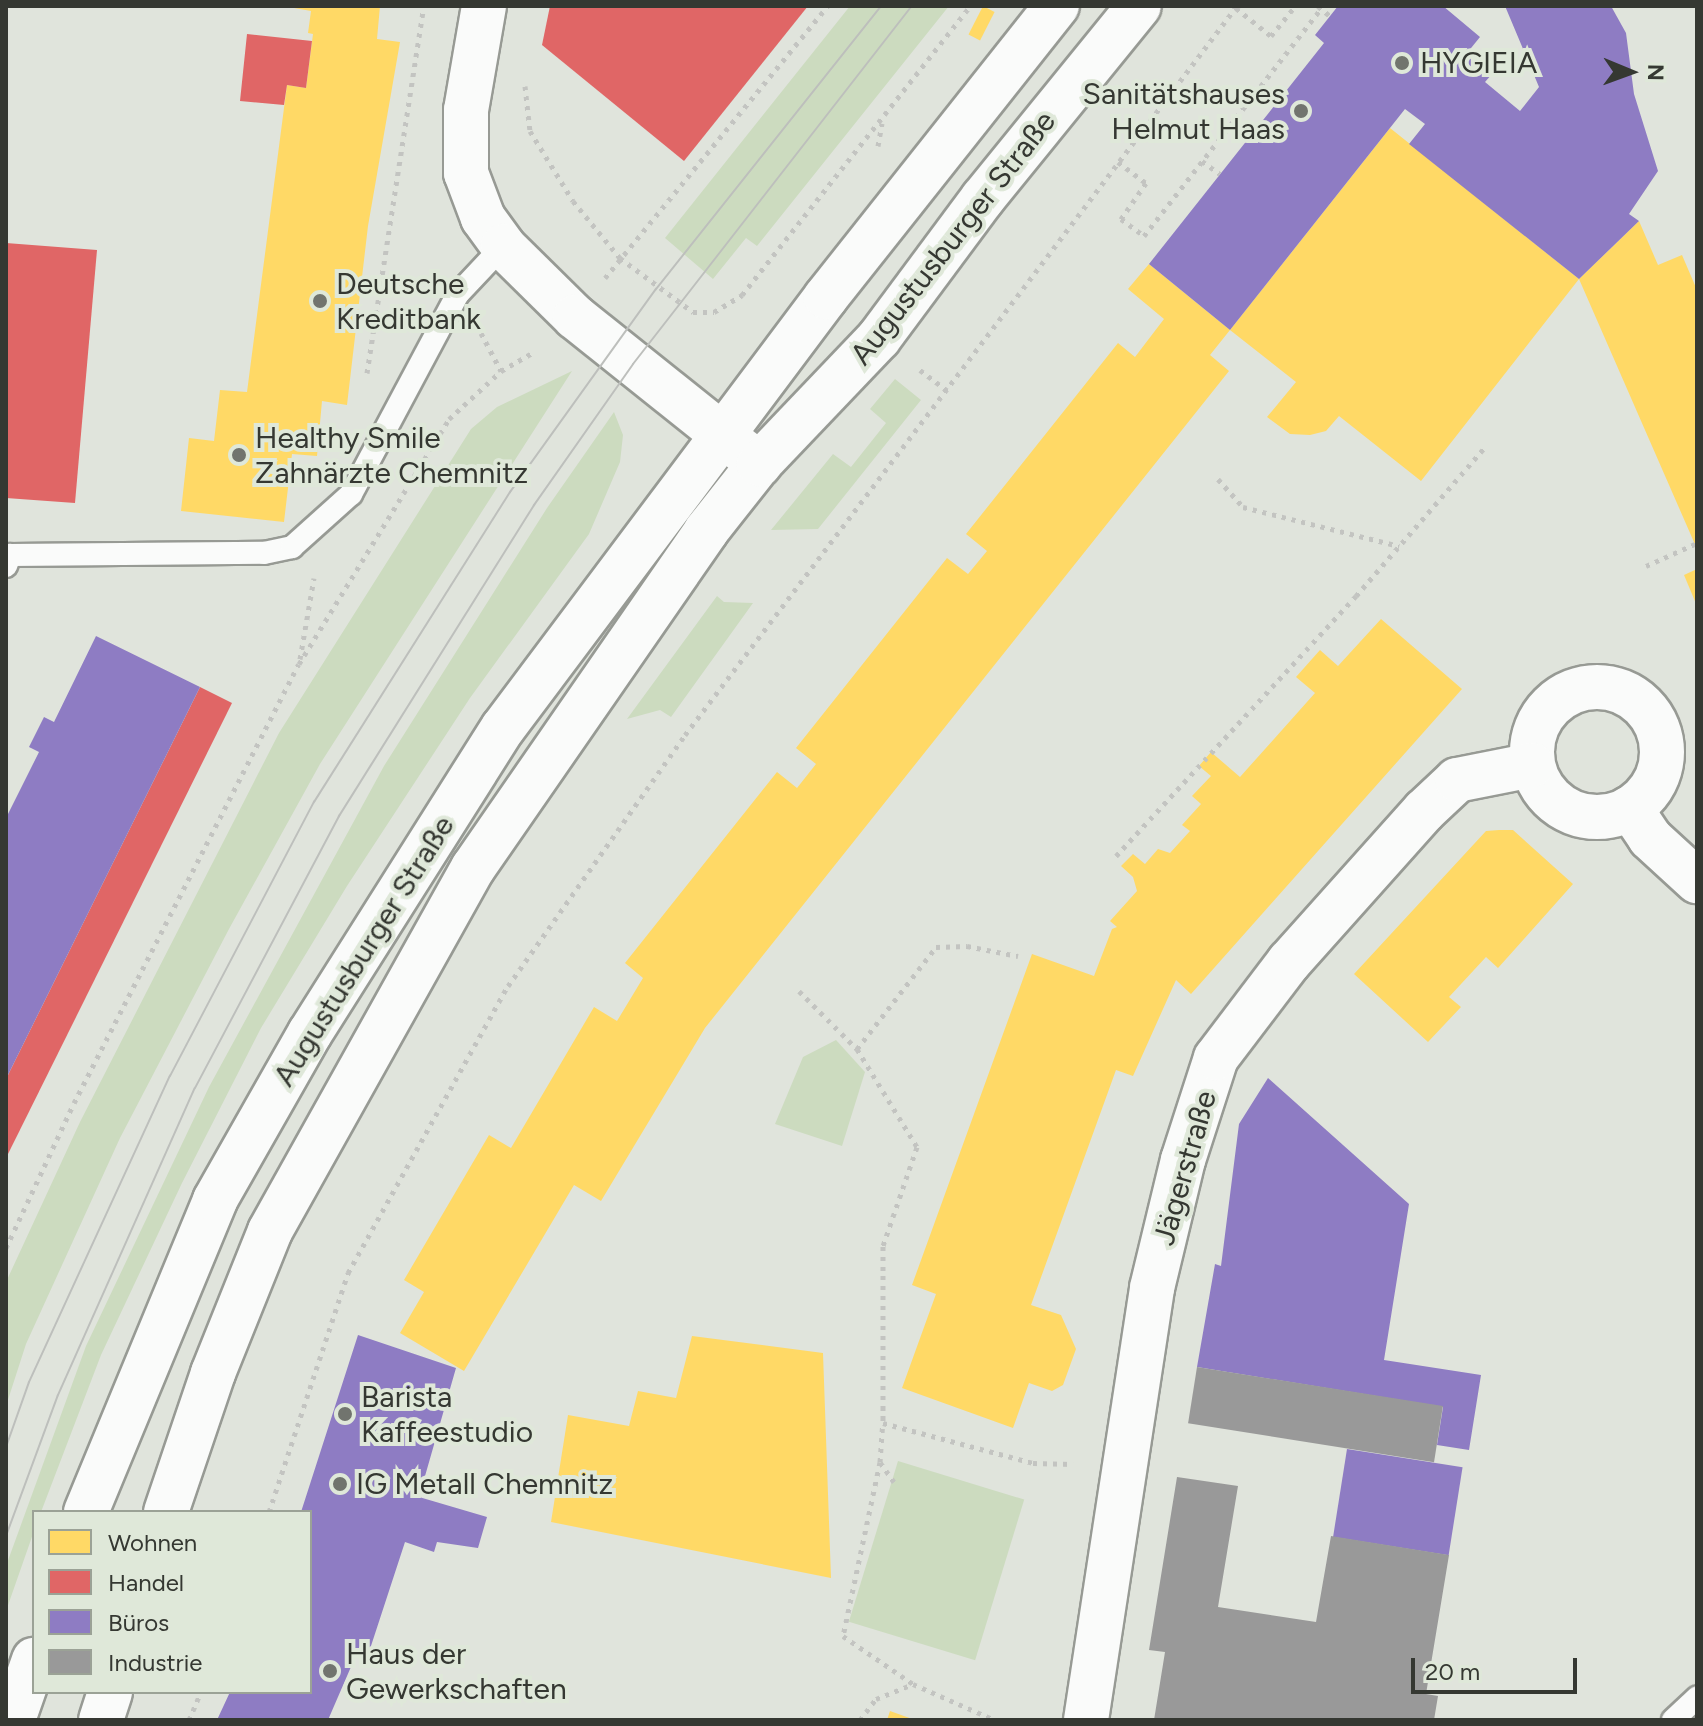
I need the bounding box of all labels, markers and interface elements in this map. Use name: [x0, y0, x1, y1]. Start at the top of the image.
north arrow: [1591, 32, 1671, 112]
place label: HYGIEIA: [1420, 45, 1537, 81]
marker: HYGIEIA: [1391, 52, 1413, 74]
text: N: [1642, 64, 1669, 81]
place label: Sanitätshauses Helmut Haas: [1083, 76, 1285, 146]
marker: Sanitätshauses Helmut Haas: [1292, 102, 1310, 120]
street label: Augustusburger Straße: [843, 104, 1063, 372]
place label: Deutsche Kreditbank: [336, 266, 481, 336]
marker: Deutsche Kreditbank: [311, 292, 329, 310]
place label: Healthy Smile Zahnärzte Chemnitz: [255, 420, 528, 490]
marker: Healthy Smile Zahnärzte Chemnitz: [230, 446, 248, 464]
street label: Augustusburger Straße: [266, 809, 462, 1093]
street label: Jägerstraße: [1146, 1087, 1224, 1249]
place label: Barista Kaffeestudio: [361, 1379, 533, 1450]
marker: Barista Kaffeestudio: [336, 1405, 354, 1423]
place label: IG Metall Chemnitz: [356, 1466, 613, 1502]
marker: IG Metall Chemnitz: [331, 1475, 349, 1493]
legend: [32, 1510, 312, 1694]
text: Wohnen: [108, 1528, 197, 1557]
text: Handel: [108, 1568, 184, 1597]
text: Büros: [108, 1608, 169, 1637]
place label: Haus der Gewerkschaften: [346, 1636, 567, 1706]
scale bar: [1415, 1642, 1581, 1692]
text: Industrie: [108, 1648, 202, 1677]
text: 20 m: [1425, 1657, 1480, 1686]
marker: Haus der Gewerkschaften: [321, 1662, 339, 1680]

